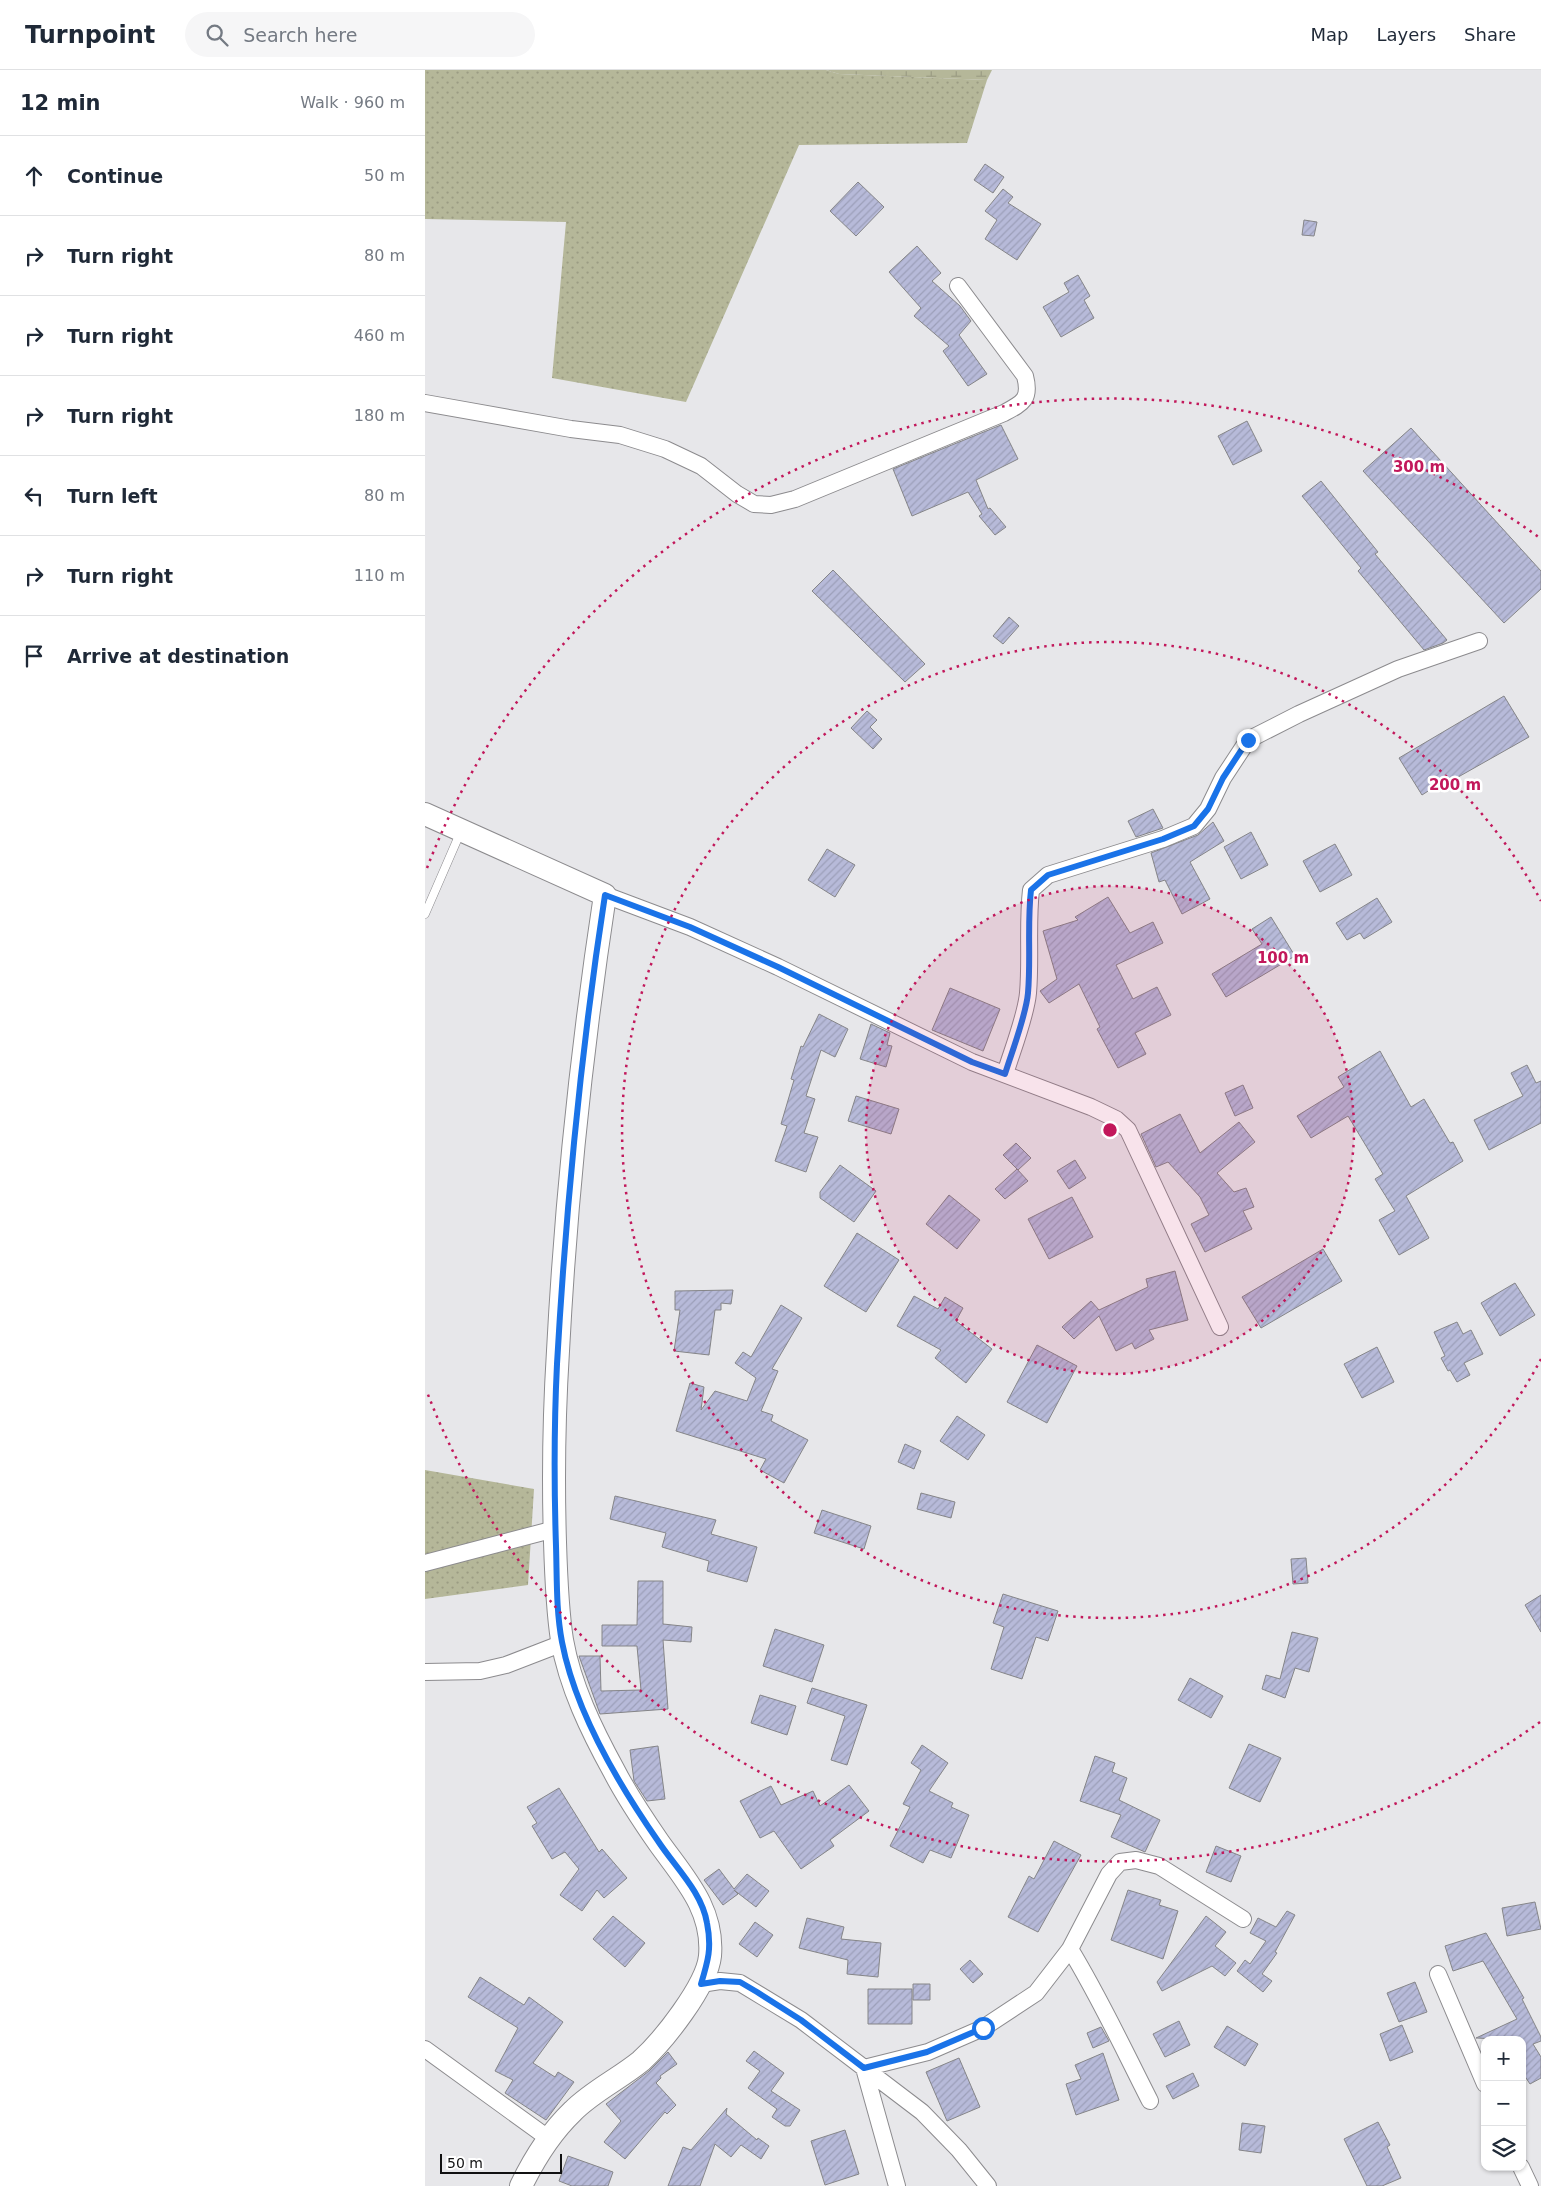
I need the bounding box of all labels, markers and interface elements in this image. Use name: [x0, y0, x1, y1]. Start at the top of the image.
search box: [185, 12, 535, 57]
text: Turnpoint: [25, 21, 155, 49]
icon: search: [203, 21, 231, 49]
text: Search here: [243, 24, 357, 46]
text: Map: [1310, 24, 1348, 45]
text: Layers: [1376, 24, 1436, 45]
text: Share: [1464, 24, 1516, 45]
text: 12 min: [20, 91, 101, 115]
text: Walk · 960 m: [300, 93, 405, 112]
icon: ahead: [20, 162, 48, 190]
text: Continue: [67, 165, 163, 187]
text: 50 m: [364, 166, 405, 185]
icon: right: [20, 242, 48, 270]
text: Turn right: [67, 245, 173, 267]
text: 80 m: [364, 246, 405, 265]
icon: right: [20, 322, 48, 350]
text: Turn right: [67, 325, 173, 347]
text: 460 m: [354, 326, 405, 345]
icon: right: [20, 402, 48, 430]
text: Turn right: [67, 405, 173, 427]
text: 180 m: [354, 406, 405, 425]
text: 300 m: [1393, 458, 1445, 476]
icon: left: [20, 482, 48, 510]
text: Turn left: [67, 485, 158, 507]
text: 80 m: [364, 486, 405, 505]
icon: right: [20, 562, 48, 590]
text: Turn right: [67, 565, 173, 587]
text: 110 m: [354, 566, 405, 585]
icon: arrive: [20, 642, 48, 670]
text: Arrive at destination: [67, 645, 289, 667]
route end: [1237, 729, 1260, 752]
text: 200 m: [1429, 776, 1481, 794]
text: 100 m: [1257, 949, 1309, 967]
centre of rings: [1101, 1121, 1119, 1139]
route start: [972, 2017, 995, 2040]
map controls: [1481, 2036, 1526, 2171]
button: +: [1481, 2036, 1526, 2081]
button: −: [1481, 2081, 1526, 2126]
button: layers: [1481, 2126, 1526, 2171]
scale bar: [440, 2151, 563, 2174]
text: 50 m: [447, 2155, 483, 2171]

